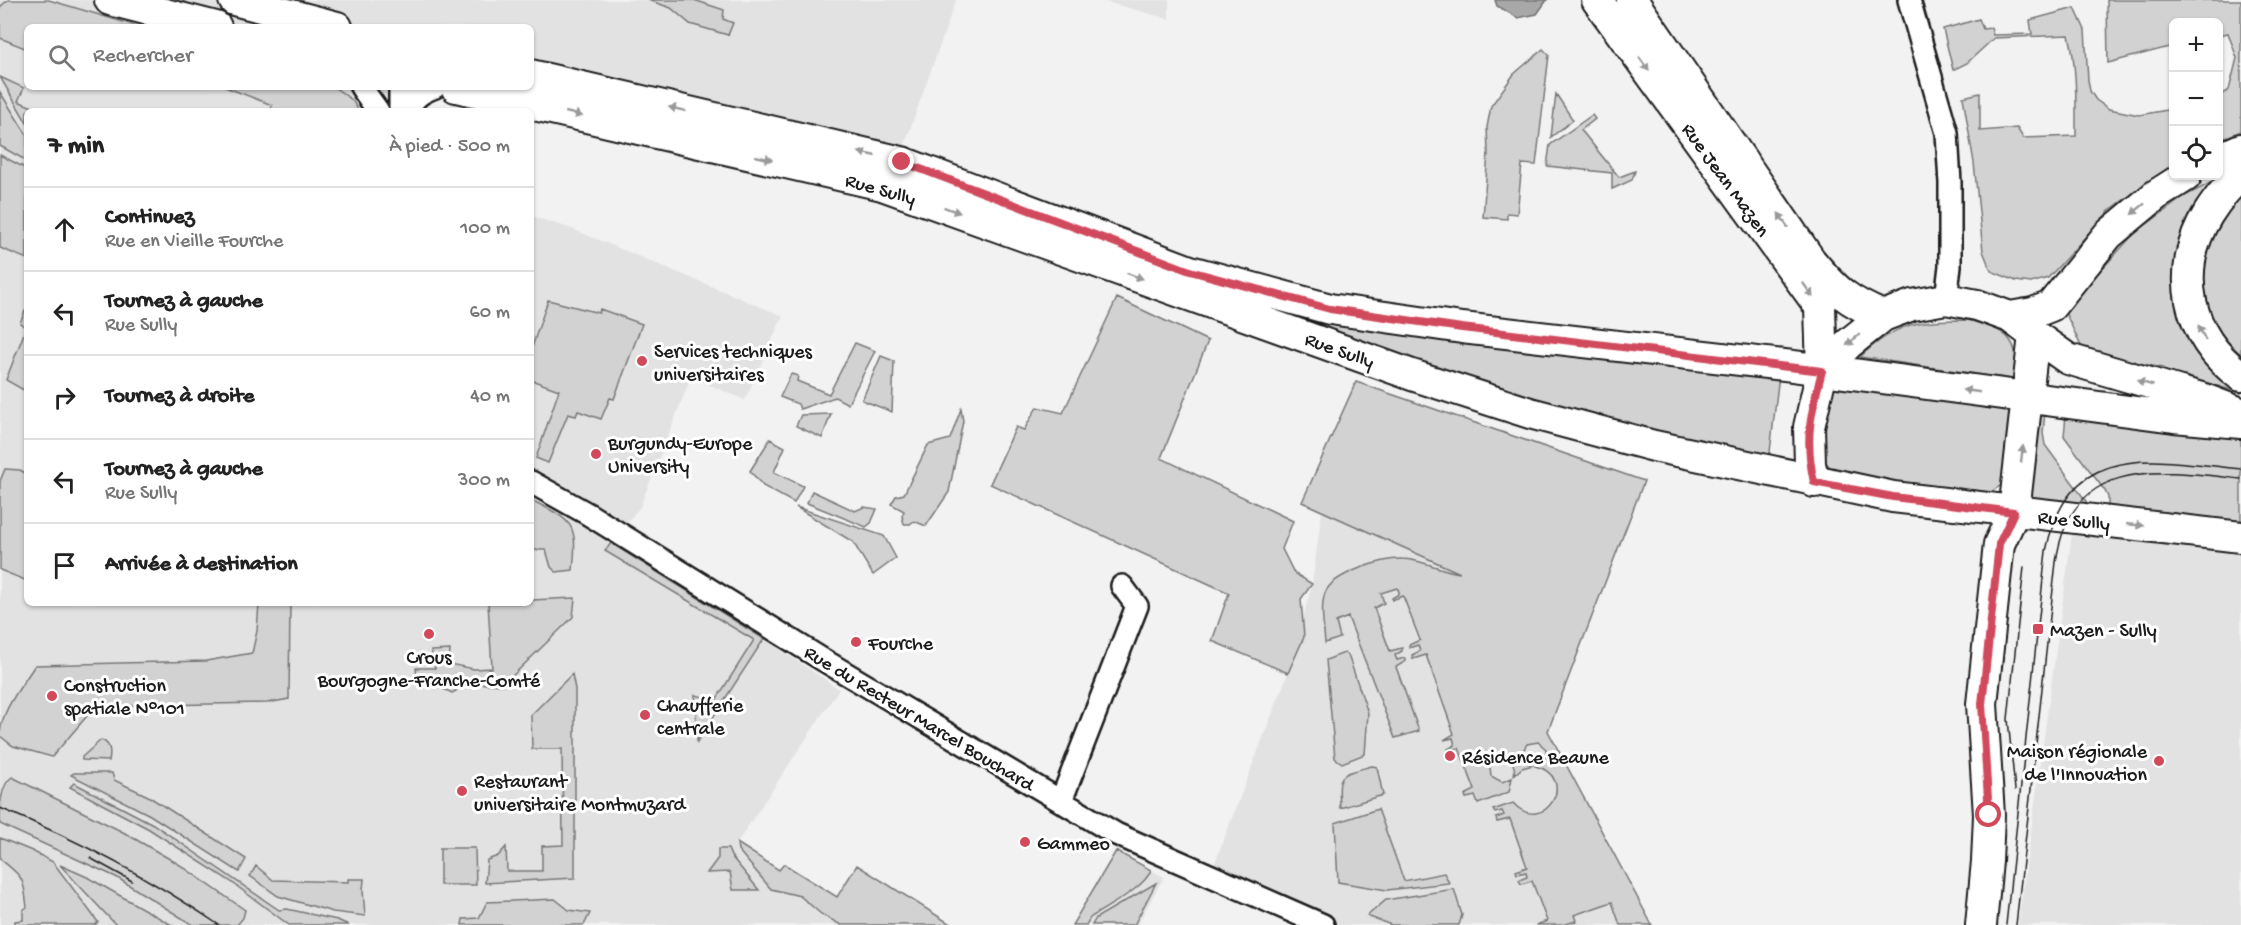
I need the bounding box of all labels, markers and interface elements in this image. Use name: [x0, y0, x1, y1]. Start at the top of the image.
map controls: [2169, 18, 2223, 180]
button: +: [2169, 18, 2223, 72]
search box: [24, 24, 534, 90]
icon: search: [45, 41, 78, 74]
text: Rechercher: [93, 44, 193, 70]
one-way arrow: [1638, 56, 1650, 72]
button: −: [2169, 72, 2223, 126]
one-way arrow: [668, 104, 686, 114]
one-way arrow: [565, 110, 584, 119]
street label: Rue Jean Mazen: [1675, 120, 1773, 243]
button: locate: [2169, 126, 2223, 180]
text: 7 min: [48, 132, 104, 163]
text: À pied · 500 m: [389, 136, 510, 159]
route end: [888, 148, 914, 174]
one-way arrow: [857, 149, 876, 158]
one-way arrow: [755, 154, 774, 163]
street label: Rue Sully: [842, 170, 918, 212]
one-way arrow: [2131, 202, 2146, 215]
text: Continuez: [105, 205, 194, 231]
one-way arrow: [943, 206, 961, 216]
icon: ahead: [48, 213, 81, 246]
one-way arrow: [1777, 213, 1789, 229]
text: 100 m: [460, 218, 510, 241]
text: Rue en Vieille Fourche: [105, 231, 283, 254]
one-way arrow: [1127, 272, 1145, 282]
one-way arrow: [1802, 282, 1814, 298]
text: Tournez à gauche: [105, 289, 263, 315]
icon: left: [48, 297, 81, 330]
text: 60 m: [470, 302, 510, 325]
text: Rue Sully: [105, 315, 177, 338]
one-way arrow: [2198, 324, 2208, 342]
street label: Rue Sully: [1301, 329, 1377, 375]
one-way arrow: [1845, 334, 1861, 347]
place label: Services techniques universitaires: [654, 342, 813, 388]
marker: Services techniques universitaires: [635, 354, 649, 368]
one-way arrow: [2136, 378, 2154, 387]
icon: right: [48, 381, 81, 414]
text: Tournez à droite: [105, 384, 254, 410]
text: 40 m: [470, 386, 510, 409]
one-way arrow: [1962, 386, 1981, 395]
place label: Burgundy-Europe University: [607, 434, 753, 480]
one-way arrow: [2017, 444, 2026, 463]
marker: Burgundy-Europe University: [589, 447, 603, 461]
text: Tournez à gauche: [105, 457, 263, 483]
icon: left: [48, 465, 81, 498]
text: 300 m: [458, 470, 510, 493]
text: Rue Sully: [105, 483, 177, 506]
street label: Rue Sully: [2037, 507, 2111, 538]
one-way arrow: [2126, 521, 2145, 530]
icon: arrive: [48, 549, 81, 582]
text: Arrivée à destination: [105, 552, 298, 578]
place label: Mazen - Sully: [2050, 621, 2157, 644]
marker: Mazen - Sully: [2031, 622, 2045, 636]
marker: Crous Bourgogne-Franche-Comté: [422, 627, 436, 641]
place label: Fourche: [867, 634, 934, 657]
marker: Fourche: [849, 635, 863, 649]
street label: Rue du Recteur Marcel Bouchard: [799, 642, 1039, 799]
place label: Crous Bourgogne-Franche-Comté: [317, 648, 541, 694]
place label: Construction spatiale N°101: [64, 676, 185, 722]
marker: Construction spatiale N°101: [45, 689, 59, 703]
place label: Chaufferie centrale: [657, 696, 744, 742]
marker: Chaufferie centrale: [638, 708, 652, 722]
place label: Maison régionale de l'Innovation: [2007, 742, 2148, 788]
place label: Résidence Beaune: [1462, 748, 1609, 771]
marker: Résidence Beaune: [1443, 749, 1457, 763]
marker: Maison régionale de l'Innovation: [2152, 754, 2166, 768]
place label: Restaurant universitaire Montmuzard: [474, 772, 687, 818]
marker: Restaurant universitaire Montmuzard: [455, 784, 469, 798]
route start: [1975, 801, 2001, 827]
place label: Gammeo: [1037, 834, 1110, 857]
marker: Gammeo: [1018, 835, 1032, 849]

